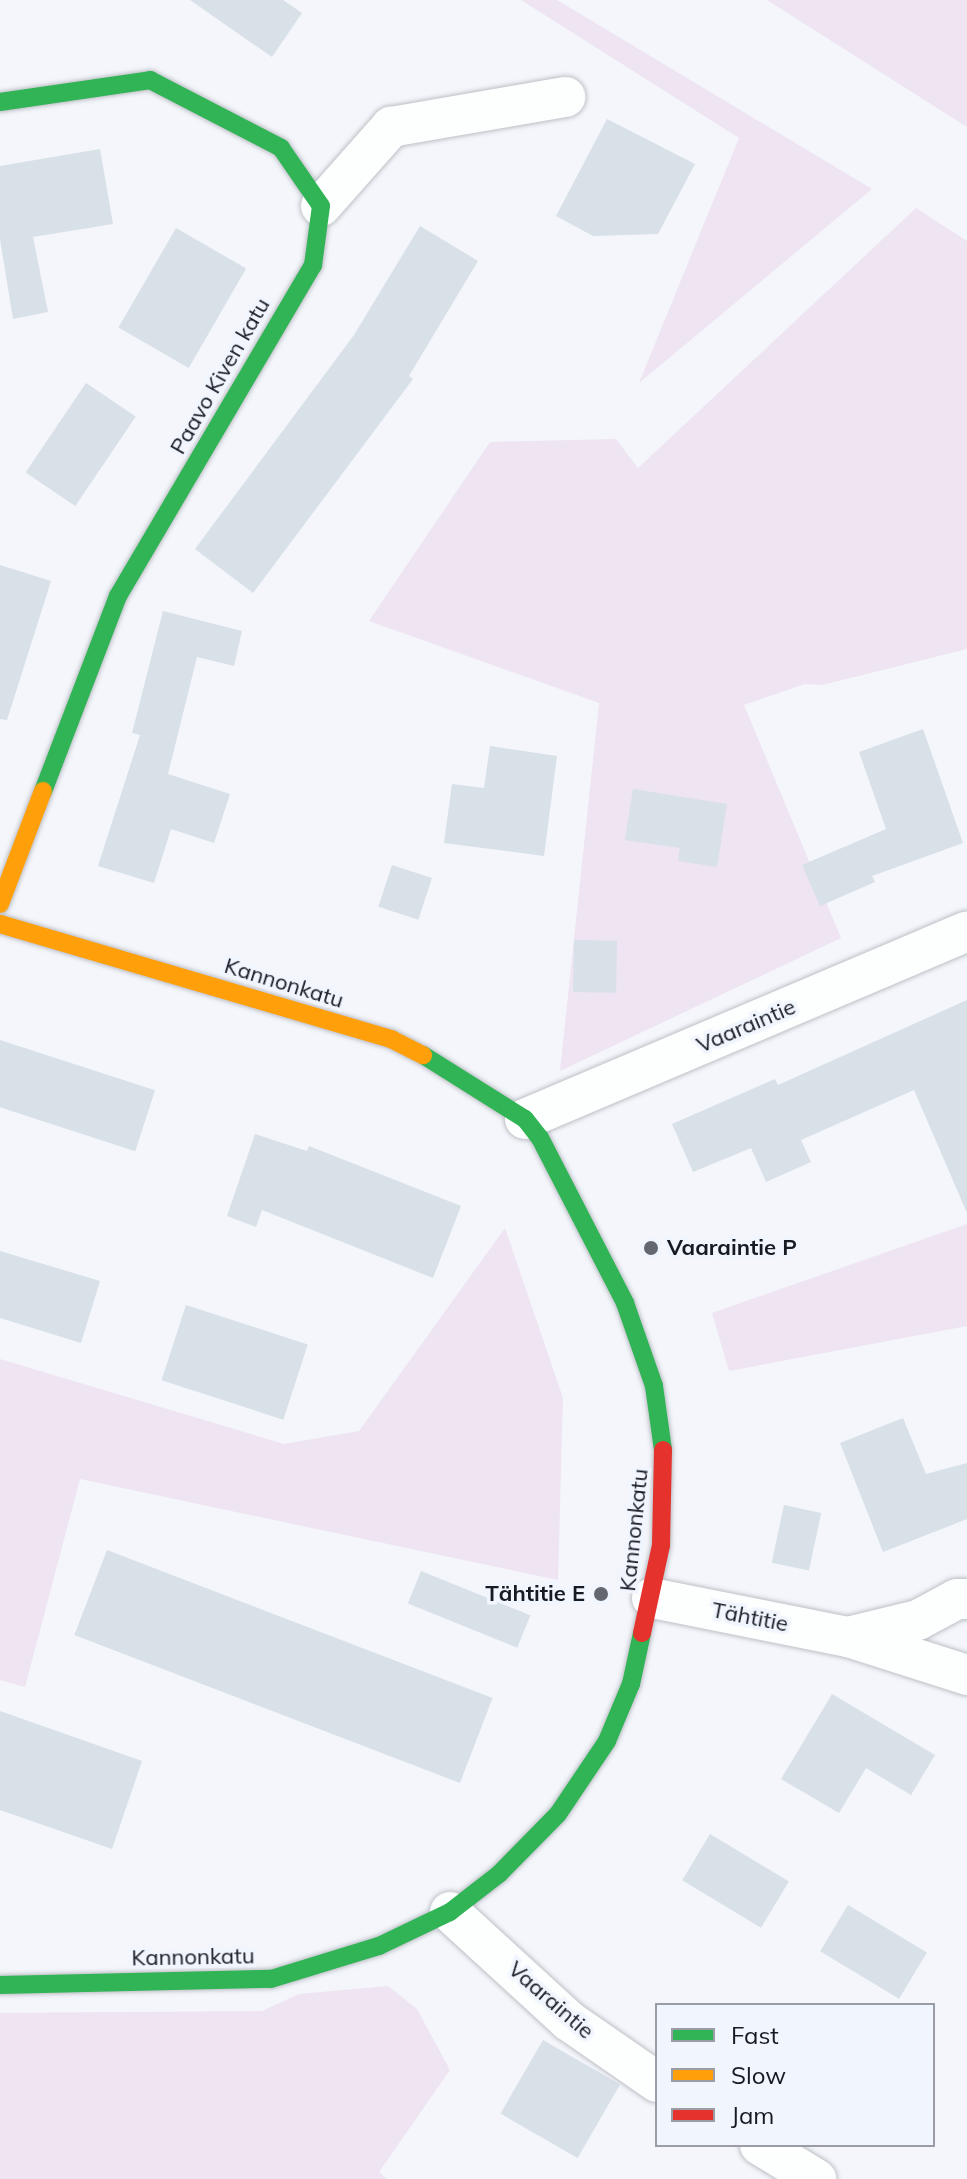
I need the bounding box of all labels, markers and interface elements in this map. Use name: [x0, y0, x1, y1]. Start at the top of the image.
street label: Paavo Kiven katu: [165, 293, 275, 459]
street label: Kannonkatu: [221, 952, 347, 1014]
street label: Vaaraintie: [693, 993, 799, 1059]
place label: Vaaraintie P: [667, 1235, 797, 1261]
marker: Vaaraintie P: [642, 1239, 660, 1257]
street label: Kannonkatu: [614, 1467, 654, 1593]
place label: Tähtitie E: [485, 1581, 585, 1607]
marker: Tähtitie E: [592, 1585, 610, 1603]
street label: Tähtitie: [710, 1597, 790, 1637]
street label: Kannonkatu: [131, 1943, 255, 1971]
street label: Vaaraintie: [503, 1956, 599, 2044]
legend: [655, 2003, 935, 2147]
text: Fast: [731, 2020, 779, 2050]
text: Slow: [731, 2060, 786, 2090]
text: Jam: [731, 2100, 774, 2130]

